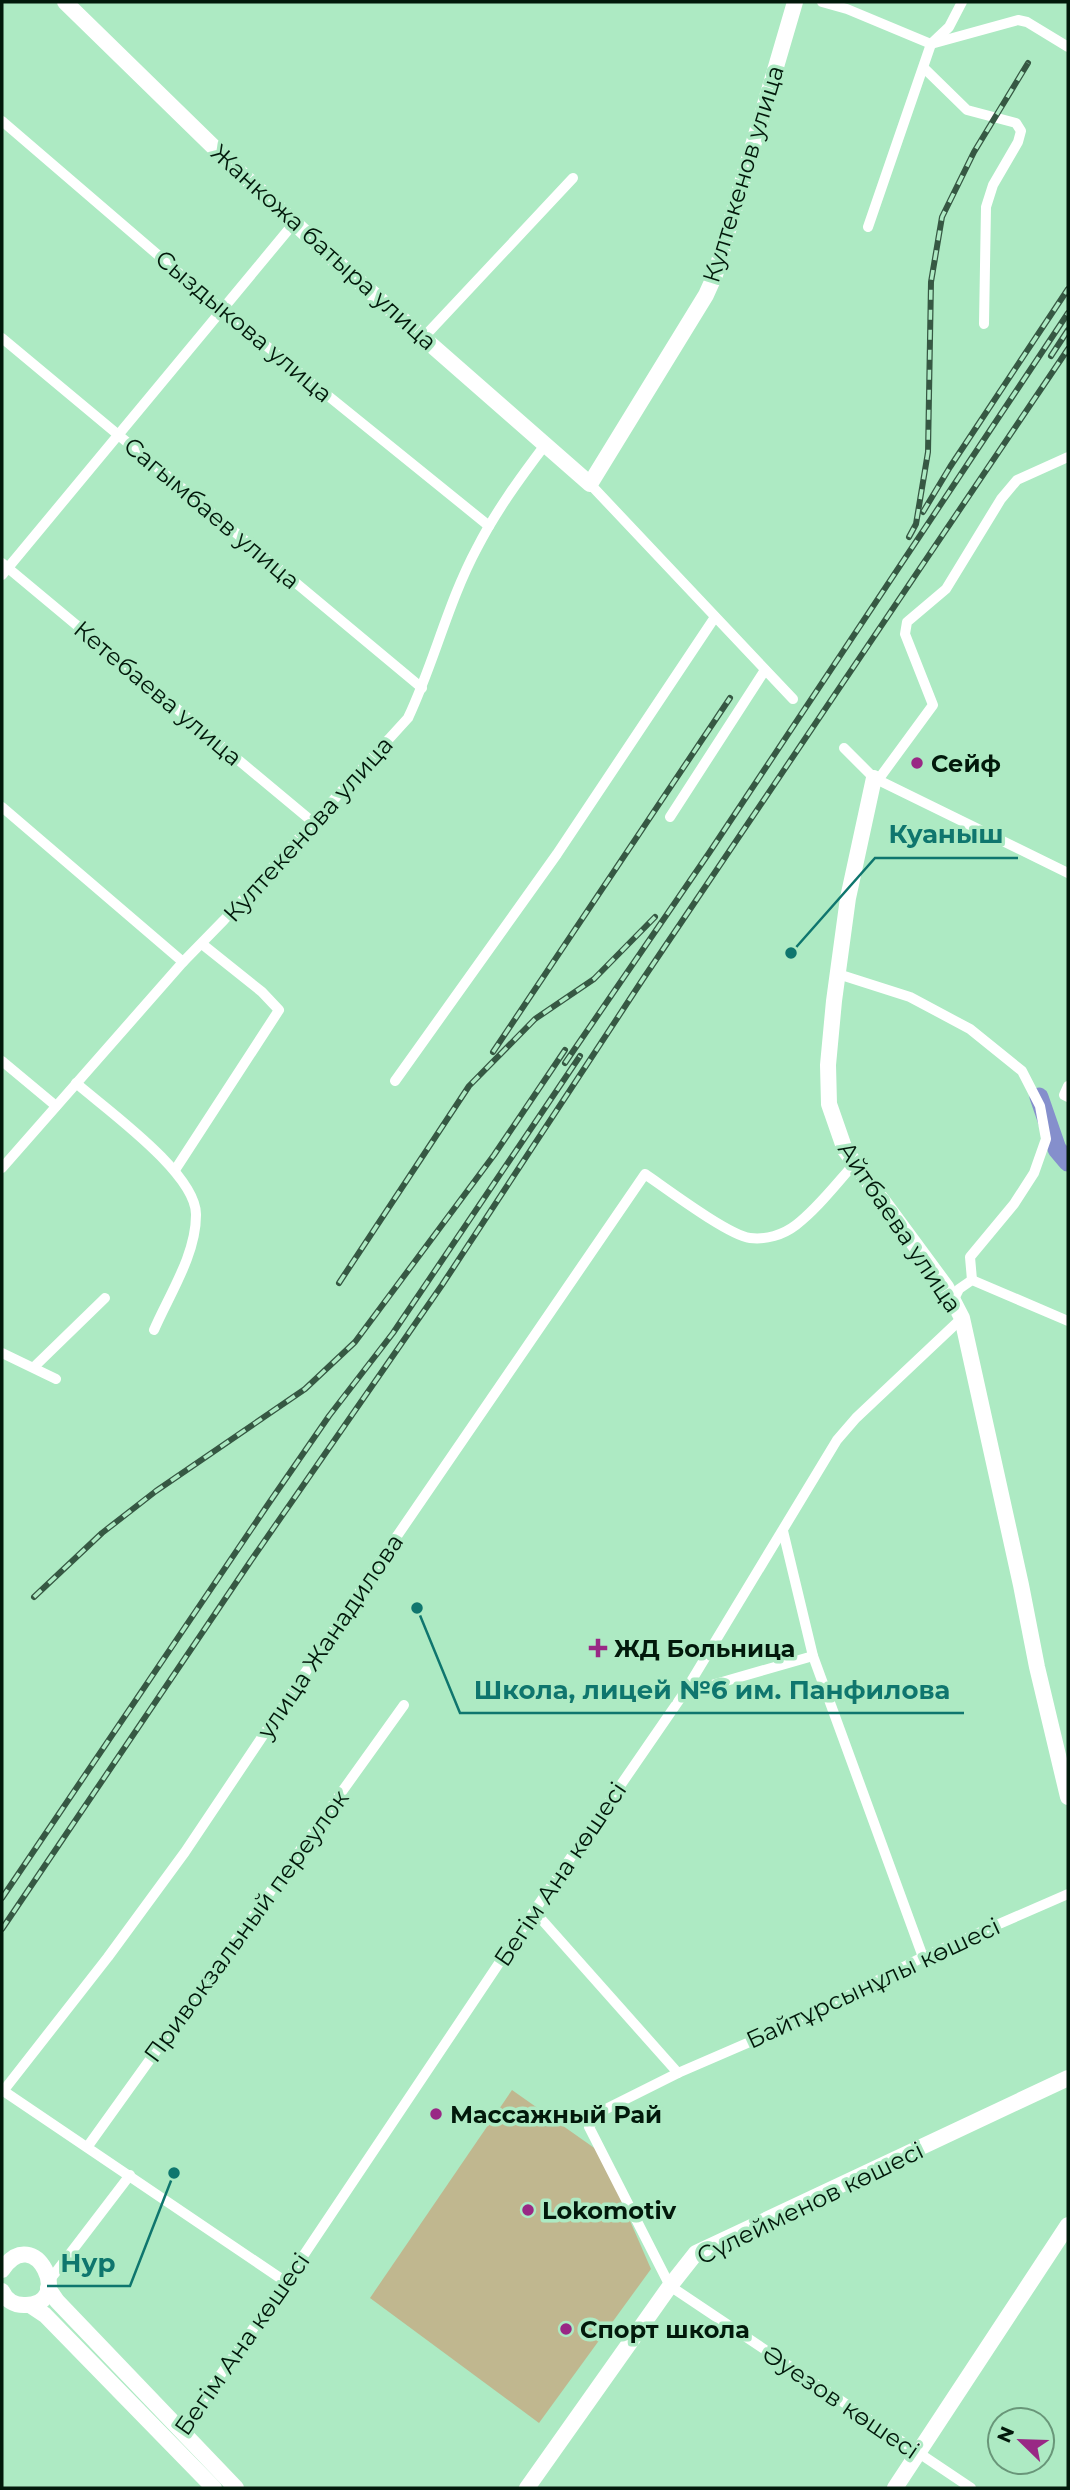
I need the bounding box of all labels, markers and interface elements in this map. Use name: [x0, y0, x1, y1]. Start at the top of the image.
street label: Култекенов улица: [696, 62, 790, 286]
street label: Жанкожа батыра улица: [205, 138, 443, 356]
street label: Сыздыкова улица: [150, 244, 338, 408]
street label: Сагымбаев улица: [118, 431, 306, 595]
street label: Кетебаева улица: [68, 614, 248, 772]
street label: Култекенова улица: [217, 730, 399, 928]
place label: Сейф: [931, 749, 1001, 778]
marker: Сейф: [909, 755, 925, 771]
callout: Куаныш: [875, 811, 1018, 858]
text: Куаныш: [889, 818, 1003, 850]
street label: Айтбаева улица: [832, 1136, 968, 1318]
street label: улица Жанадилова: [250, 1528, 409, 1745]
place label: ЖД Больница: [614, 1634, 795, 1663]
marker: ЖД Больница: [588, 1638, 608, 1658]
callout: Школа, лицей №6 им. Панфилова: [460, 1666, 964, 1713]
text: Школа, лицей №6 им. Панфилова: [474, 1674, 950, 1706]
street label: Бегім Ана көшесі: [488, 1776, 632, 1972]
street label: Привокзальный переулок: [138, 1784, 355, 2068]
street label: Байтұрсынұлы көшесі: [741, 1911, 1005, 2055]
place label: Массажный Рай: [450, 2100, 662, 2129]
marker: Массажный Рай: [428, 2106, 444, 2122]
street label: Сүлейменов көшесі: [692, 2135, 928, 2271]
place label: Lokomotiv: [542, 2196, 677, 2225]
marker: Lokomotiv: [520, 2202, 536, 2218]
callout: Нур: [47, 2239, 130, 2286]
text: Нур: [60, 2247, 116, 2279]
street label: Бегім Ана көшесі: [168, 2247, 316, 2441]
place label: Спорт школа: [580, 2315, 750, 2344]
marker: Спорт школа: [558, 2321, 574, 2337]
street label: Әуезов көшесі: [757, 2339, 925, 2465]
north arrow: [986, 2406, 1056, 2476]
text: N: [992, 2423, 1019, 2446]

